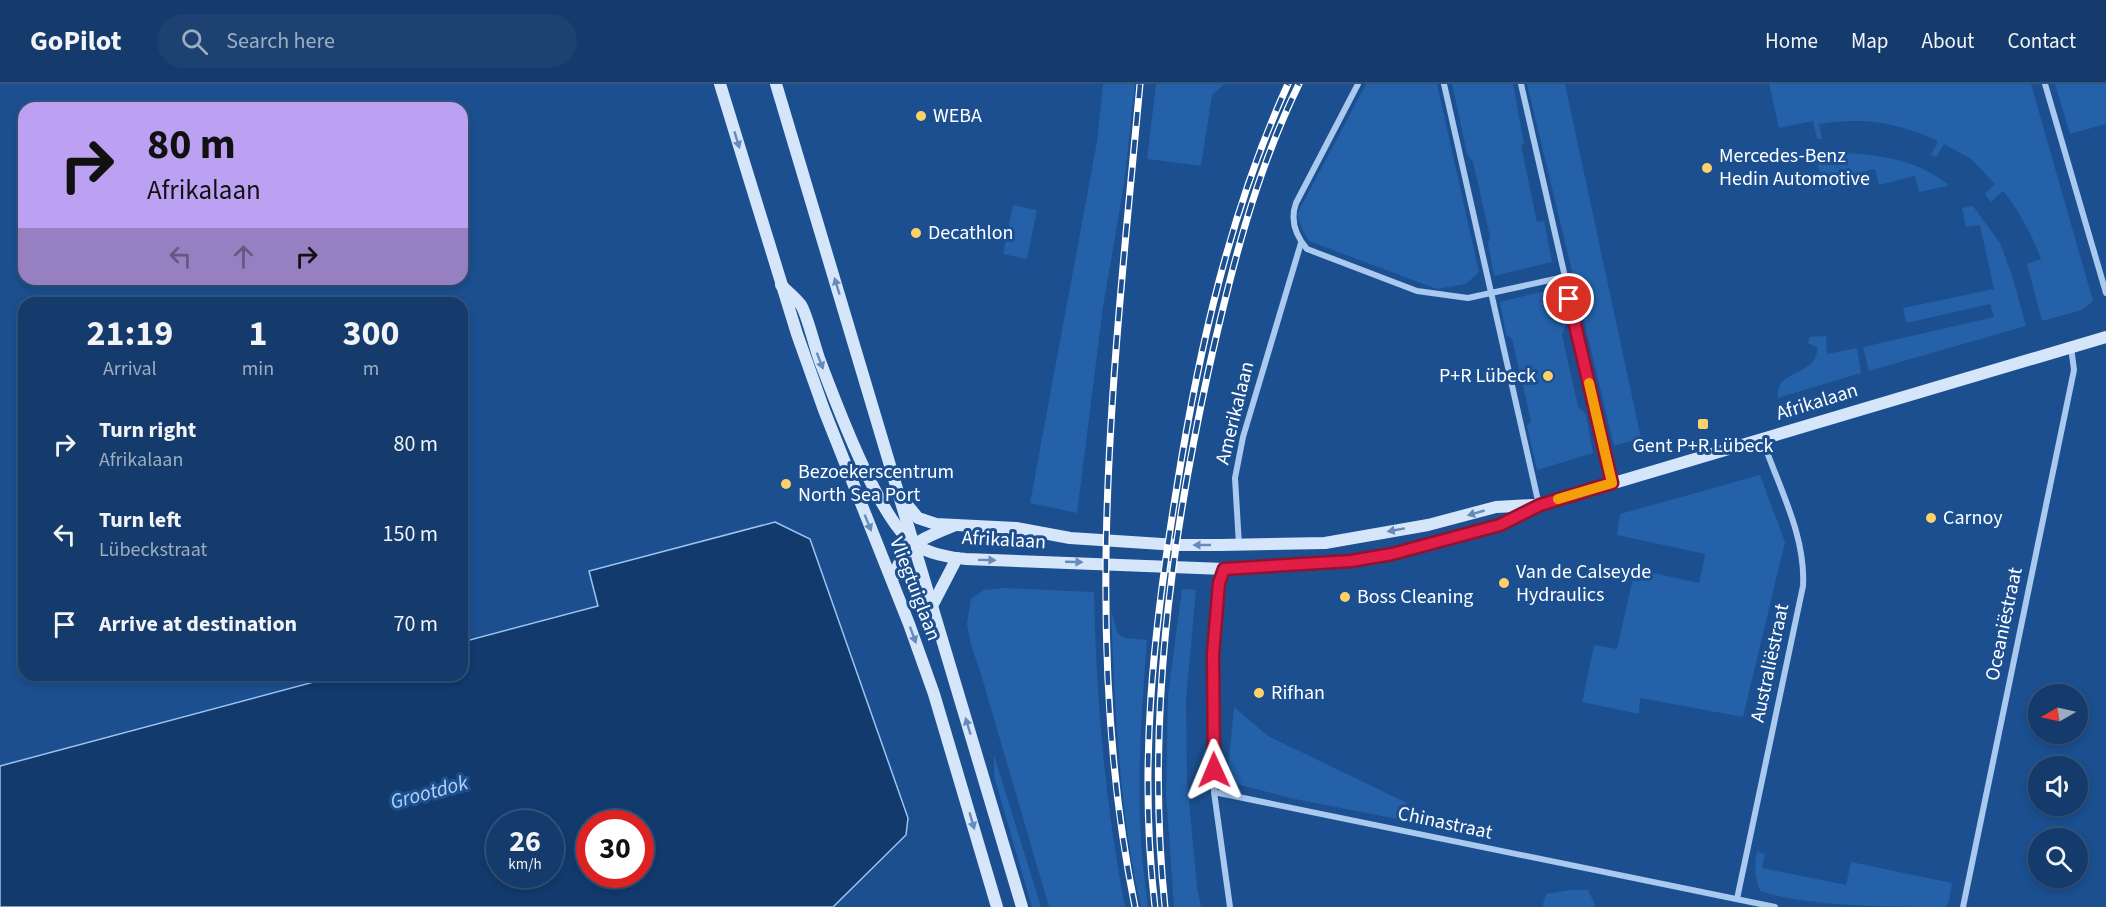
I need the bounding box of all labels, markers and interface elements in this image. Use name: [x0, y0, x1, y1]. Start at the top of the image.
search box: [157, 14, 577, 68]
text: GoPilot: [30, 21, 121, 61]
icon: search: [178, 25, 211, 58]
text: Search here: [226, 25, 335, 57]
text: Home: [1765, 26, 1818, 56]
text: Map: [1851, 26, 1889, 56]
text: About: [1922, 26, 1974, 56]
text: Contact: [2007, 26, 2076, 56]
place label: WEBA: [933, 102, 982, 130]
marker: WEBA: [914, 109, 928, 123]
text: 80 m: [147, 115, 236, 175]
icon: right: [48, 126, 126, 204]
one-way arrow: [733, 131, 742, 149]
place label: Mercedes-Benz Hedin Automotive: [1719, 142, 1870, 193]
marker: Mercedes-Benz Hedin Automotive: [1700, 161, 1714, 175]
text: Afrikalaan: [147, 171, 261, 210]
place label: Decathlon: [928, 219, 1013, 247]
marker: Decathlon: [909, 226, 923, 240]
icon: left: [164, 240, 197, 273]
icon: ahead: [227, 240, 260, 273]
icon: right: [290, 240, 323, 273]
pin: [1543, 273, 1594, 324]
one-way arrow: [832, 277, 841, 295]
icon: arrive: [1552, 282, 1585, 315]
text: 21:19: [86, 308, 173, 359]
text: 1: [248, 308, 267, 359]
text: 300: [343, 308, 400, 359]
one-way arrow: [815, 352, 825, 370]
text: Arrival: [103, 355, 157, 383]
text: min: [242, 355, 274, 383]
text: m: [363, 355, 379, 383]
street label: Amerikalaan: [1209, 359, 1261, 467]
place label: P+R Lübeck: [1439, 362, 1536, 390]
marker: P+R Lübeck: [1541, 369, 1555, 383]
street label: Afrikalaan: [1773, 376, 1861, 428]
text: Turn right: [99, 414, 196, 446]
marker: Gent P+R Lübeck: [1696, 417, 1710, 431]
icon: right: [48, 428, 81, 461]
text: 80 m: [393, 428, 438, 460]
place label: Gent P+R Lübeck: [1633, 432, 1774, 460]
text: Afrikalaan: [99, 446, 183, 474]
place label: Bezoekerscentrum North Sea Port: [798, 458, 954, 509]
marker: Bezoekerscentrum North Sea Port: [779, 477, 793, 491]
text: Turn left: [99, 504, 181, 536]
place label: Carnoy: [1943, 504, 2003, 532]
one-way arrow: [1467, 509, 1485, 518]
marker: Carnoy: [1924, 511, 1938, 525]
one-way arrow: [864, 514, 874, 532]
icon: left: [48, 518, 81, 551]
text: 150 m: [383, 518, 438, 550]
street label: Afrikalaan: [961, 524, 1047, 556]
one-way arrow: [1387, 526, 1406, 535]
street label: Vliegtuiglaan: [882, 533, 948, 645]
text: Lübeckstraat: [99, 536, 207, 564]
one-way arrow: [1193, 540, 1212, 550]
one-way arrow: [977, 555, 996, 565]
one-way arrow: [1065, 558, 1084, 567]
place label: Van de Calseyde Hydraulics: [1516, 558, 1651, 609]
street label: Oceaniëstraat: [1978, 564, 2030, 683]
marker: Van de Calseyde Hydraulics: [1497, 576, 1511, 590]
place label: Boss Cleaning: [1357, 583, 1473, 611]
marker: Boss Cleaning: [1338, 590, 1352, 604]
street label: Australiëstraat: [1744, 601, 1796, 725]
icon: arrive: [48, 608, 81, 641]
text: Arrive at destination: [99, 608, 297, 640]
text: 70 m: [393, 608, 438, 640]
one-way arrow: [909, 626, 919, 644]
place label: Rifhan: [1271, 679, 1325, 707]
north arrow: [2028, 684, 2088, 744]
map controls: [2028, 684, 2088, 888]
marker: Rifhan: [1252, 686, 1266, 700]
one-way arrow: [963, 717, 972, 735]
position arrow: [1182, 738, 1246, 802]
button: sound: [2028, 756, 2088, 816]
water label: Grootdok: [387, 767, 472, 817]
street label: Chinastraat: [1395, 799, 1495, 847]
speed limit sign: 30: [576, 810, 654, 888]
one-way arrow: [968, 812, 977, 830]
text: 26: [509, 820, 541, 863]
button: search: [2028, 828, 2088, 888]
text: km/h: [508, 854, 542, 875]

